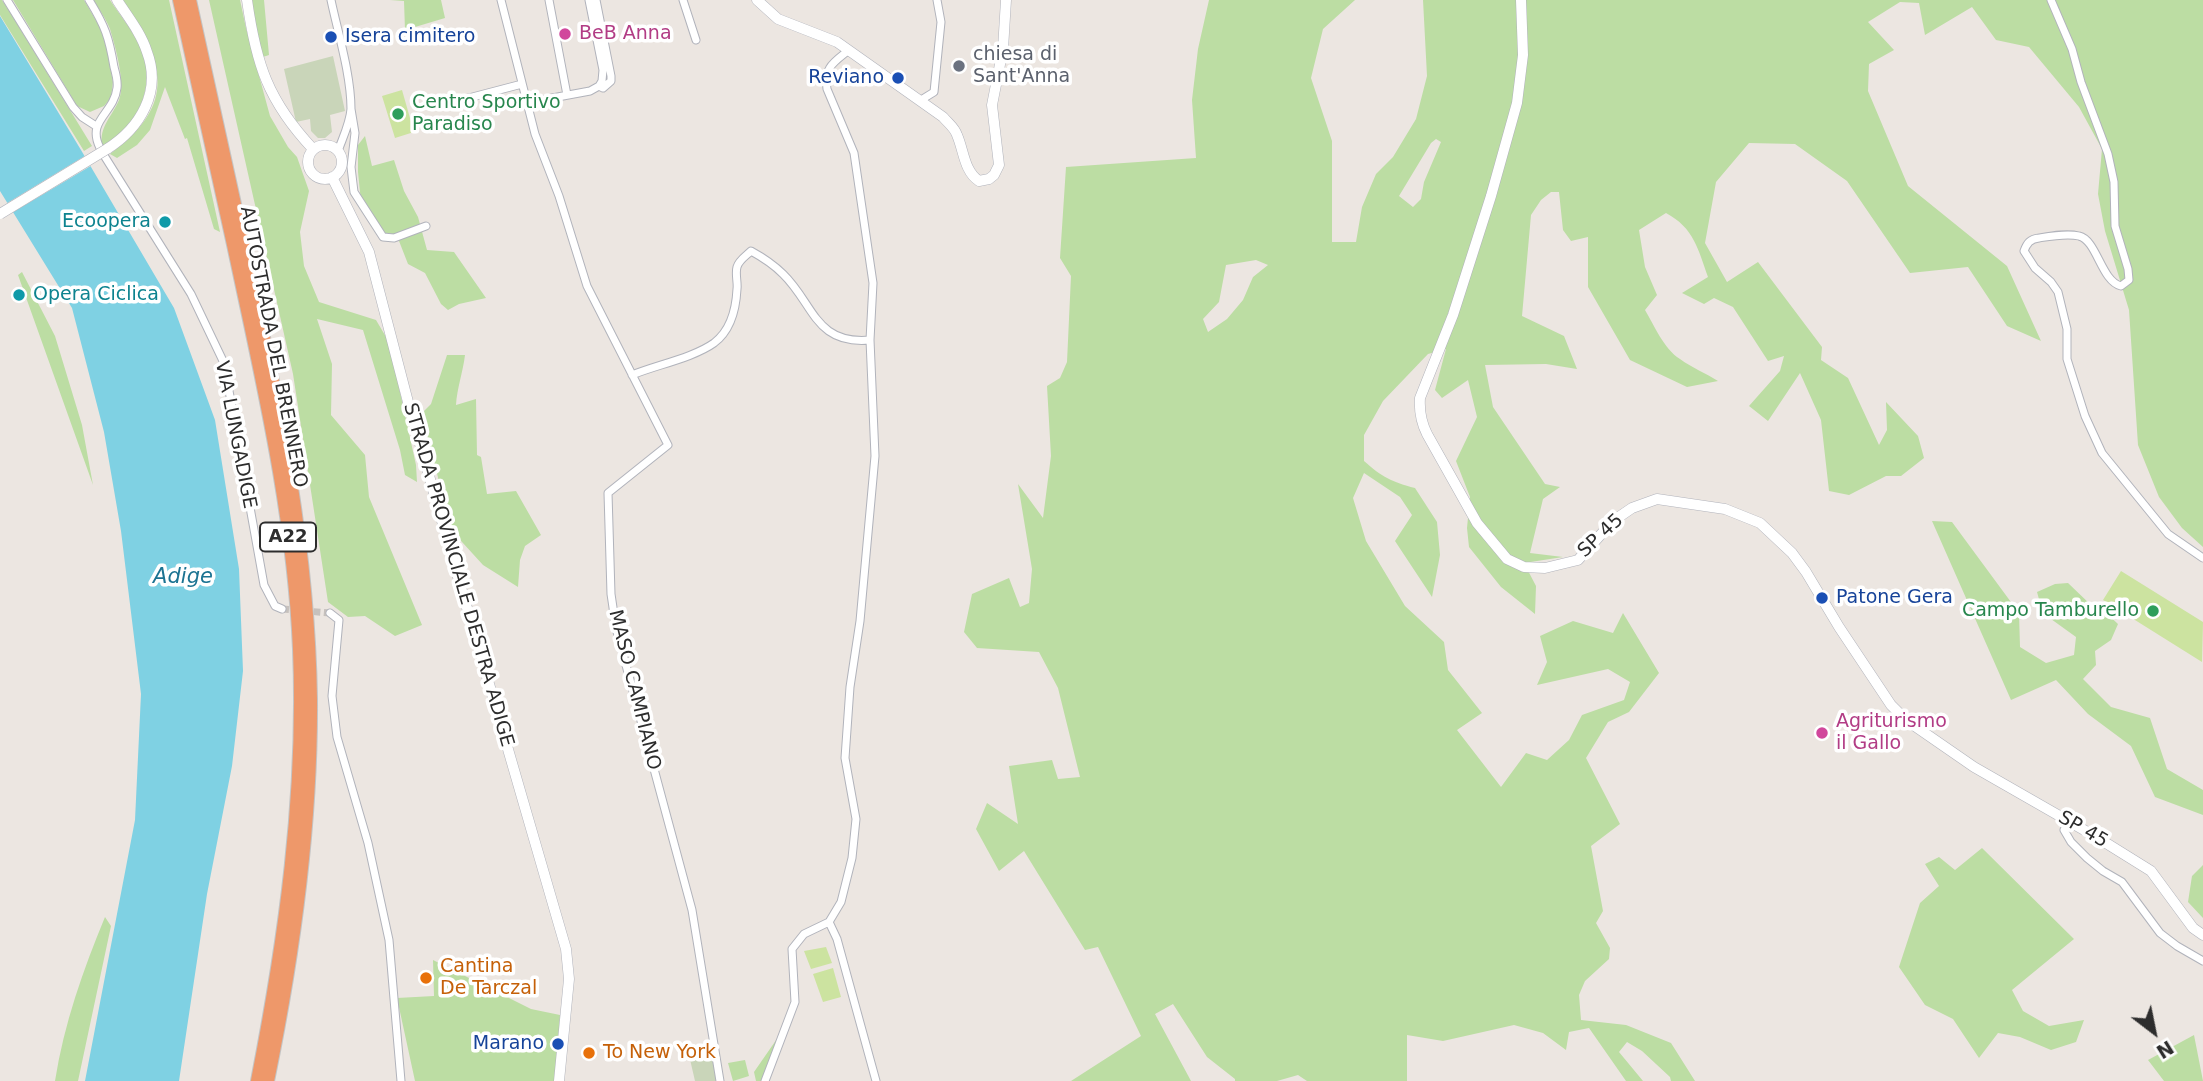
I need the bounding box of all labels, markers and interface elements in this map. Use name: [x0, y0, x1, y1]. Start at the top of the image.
place label: BeB Anna: [579, 23, 672, 45]
place label: Isera cimitero: [345, 26, 475, 48]
marker: BeB Anna: [557, 26, 573, 42]
marker: Isera cimitero: [323, 29, 339, 45]
place label: chiesa di Sant'Anna: [973, 44, 1070, 88]
marker: chiesa di Sant'Anna: [951, 58, 967, 74]
place label: Reviano: [808, 67, 884, 89]
marker: Reviano: [890, 70, 906, 86]
place label: Centro Sportivo Paradiso: [412, 92, 561, 136]
marker: Centro Sportivo Paradiso: [390, 106, 406, 122]
street label: AUTOSTRADA DEL BRENNERO: [235, 204, 311, 490]
place label: Ecoopera: [62, 211, 151, 233]
marker: Ecoopera: [157, 214, 173, 230]
place label: Opera Ciclica: [33, 284, 159, 306]
marker: Opera Ciclica: [11, 287, 27, 303]
street label: VIA LUNGADIGE: [209, 359, 261, 511]
street label: STRADA PROVINCIALE DESTRA ADIGE: [398, 400, 518, 750]
street label: SP 45: [1574, 509, 1628, 563]
road number: A22: [260, 522, 316, 552]
water label: Adige: [153, 565, 213, 591]
place label: Patone Gera: [1836, 587, 1953, 609]
marker: Patone Gera: [1814, 590, 1830, 606]
place label: Campo Tamburello: [1962, 600, 2139, 622]
marker: Campo Tamburello: [2145, 603, 2161, 619]
street label: MASO CAMPIANO: [603, 608, 665, 772]
place label: Agriturismo il Gallo: [1836, 711, 1947, 755]
marker: Agriturismo il Gallo: [1814, 725, 1830, 741]
street label: SP 45: [2054, 807, 2112, 853]
place label: Cantina De Tarczal: [440, 956, 537, 1000]
marker: Cantina De Tarczal: [418, 970, 434, 986]
north arrow: [2119, 997, 2189, 1067]
place label: Marano: [473, 1033, 544, 1055]
marker: Marano: [550, 1036, 566, 1052]
text: N: [2153, 1036, 2178, 1063]
place label: To New York: [603, 1042, 716, 1064]
marker: To New York: [581, 1045, 597, 1061]

